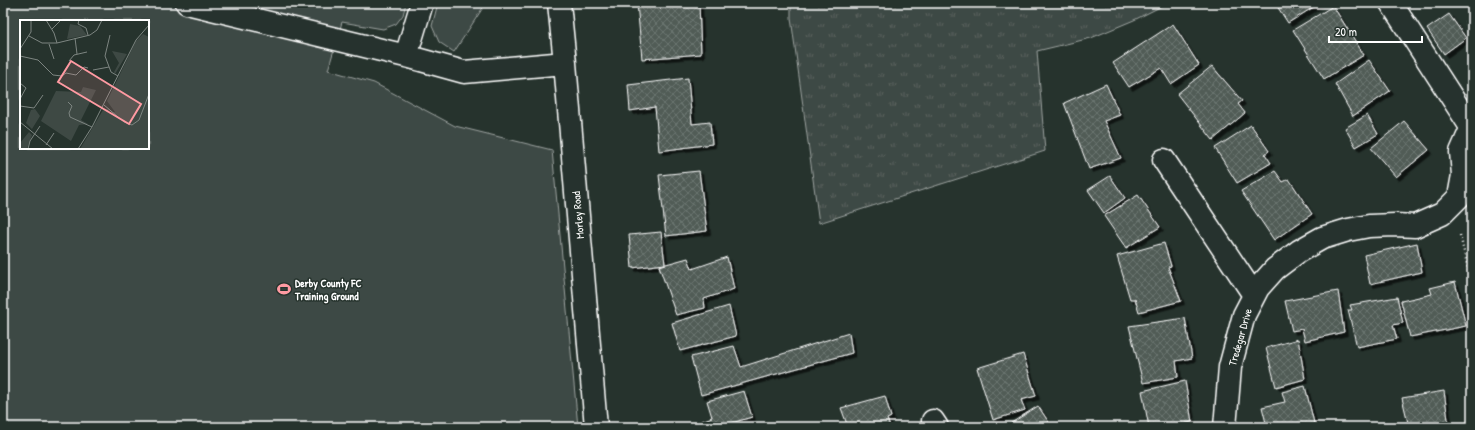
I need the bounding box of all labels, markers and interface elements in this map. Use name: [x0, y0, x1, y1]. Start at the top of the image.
scale bar: [1329, 18, 1422, 44]
inset map: [20, 20, 149, 149]
text: 20 m: [1335, 23, 1357, 40]
street label: Morley Road: [569, 190, 587, 239]
place label: Derby County FC Training Ground: [294, 276, 362, 304]
sports icon: Derby County FC Training Ground: [276, 281, 292, 297]
street label: Tredegar Drive: [1225, 306, 1255, 367]

